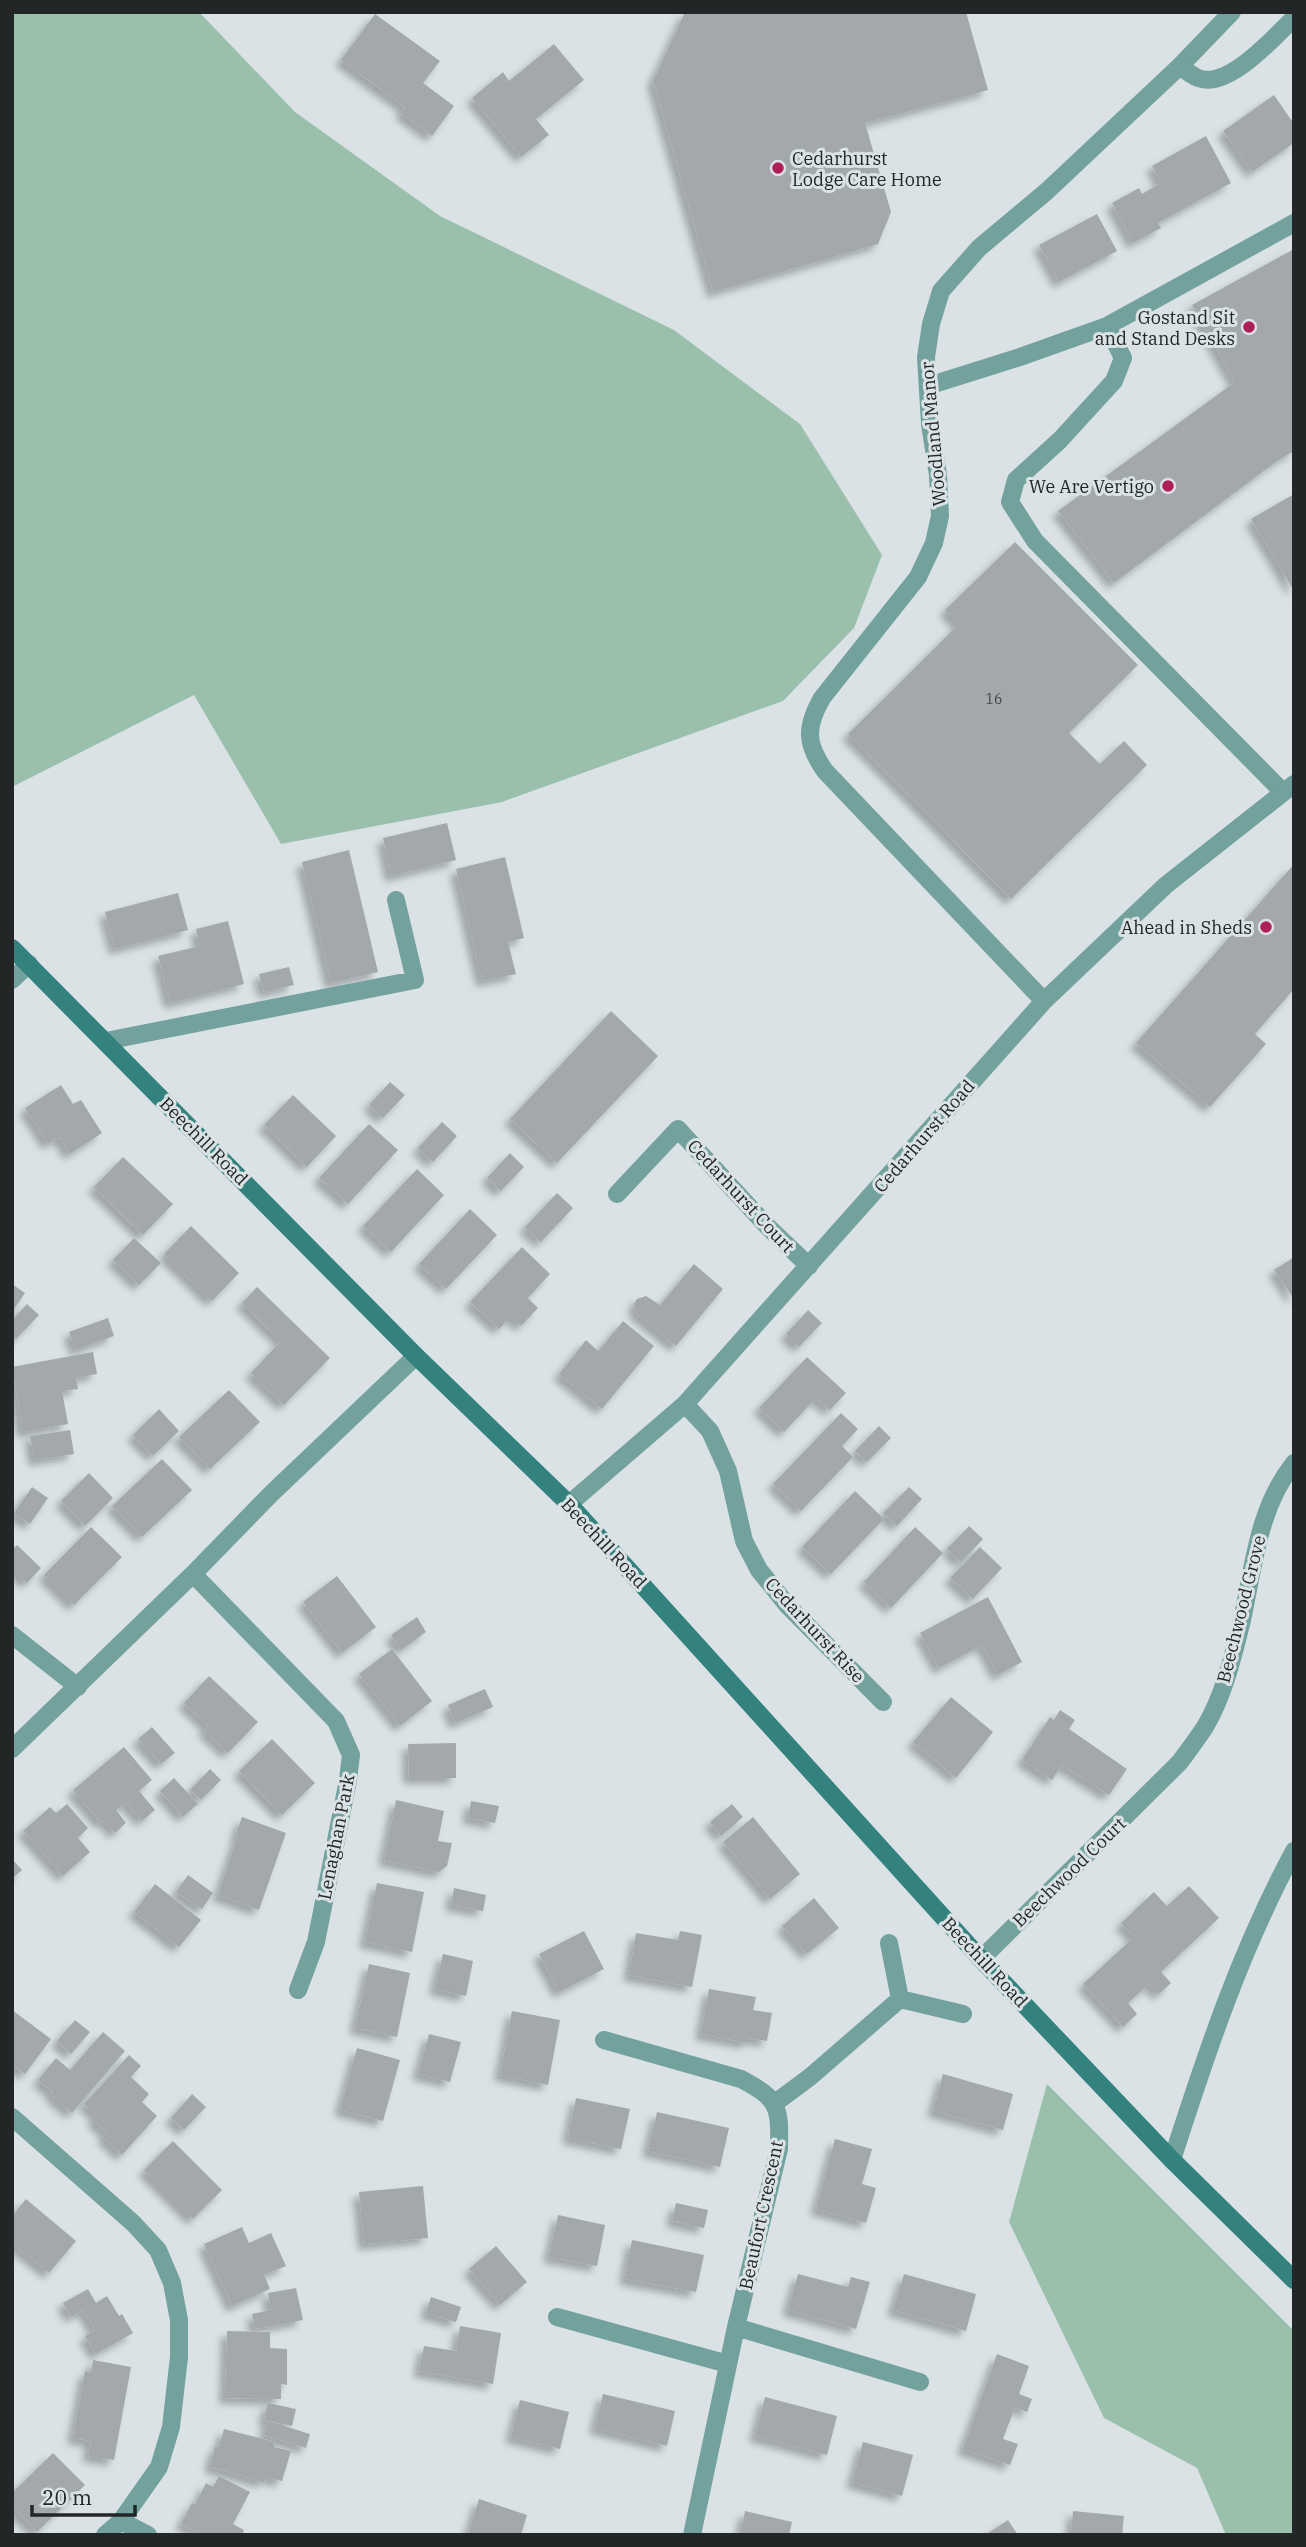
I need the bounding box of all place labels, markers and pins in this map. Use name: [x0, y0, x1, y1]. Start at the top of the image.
place label: Cedarhurst Lodge Care Home: [792, 147, 942, 191]
marker: Cedarhurst Lodge Care Home: [770, 160, 786, 176]
place label: Gostand Sit and Stand Desks: [1095, 306, 1235, 350]
marker: Gostand Sit and Stand Desks: [1241, 319, 1257, 335]
place label: We Are Vertigo: [1029, 475, 1154, 498]
marker: We Are Vertigo: [1160, 478, 1176, 494]
place label: Ahead in Sheds: [1121, 916, 1252, 939]
marker: Ahead in Sheds: [1258, 919, 1274, 935]

